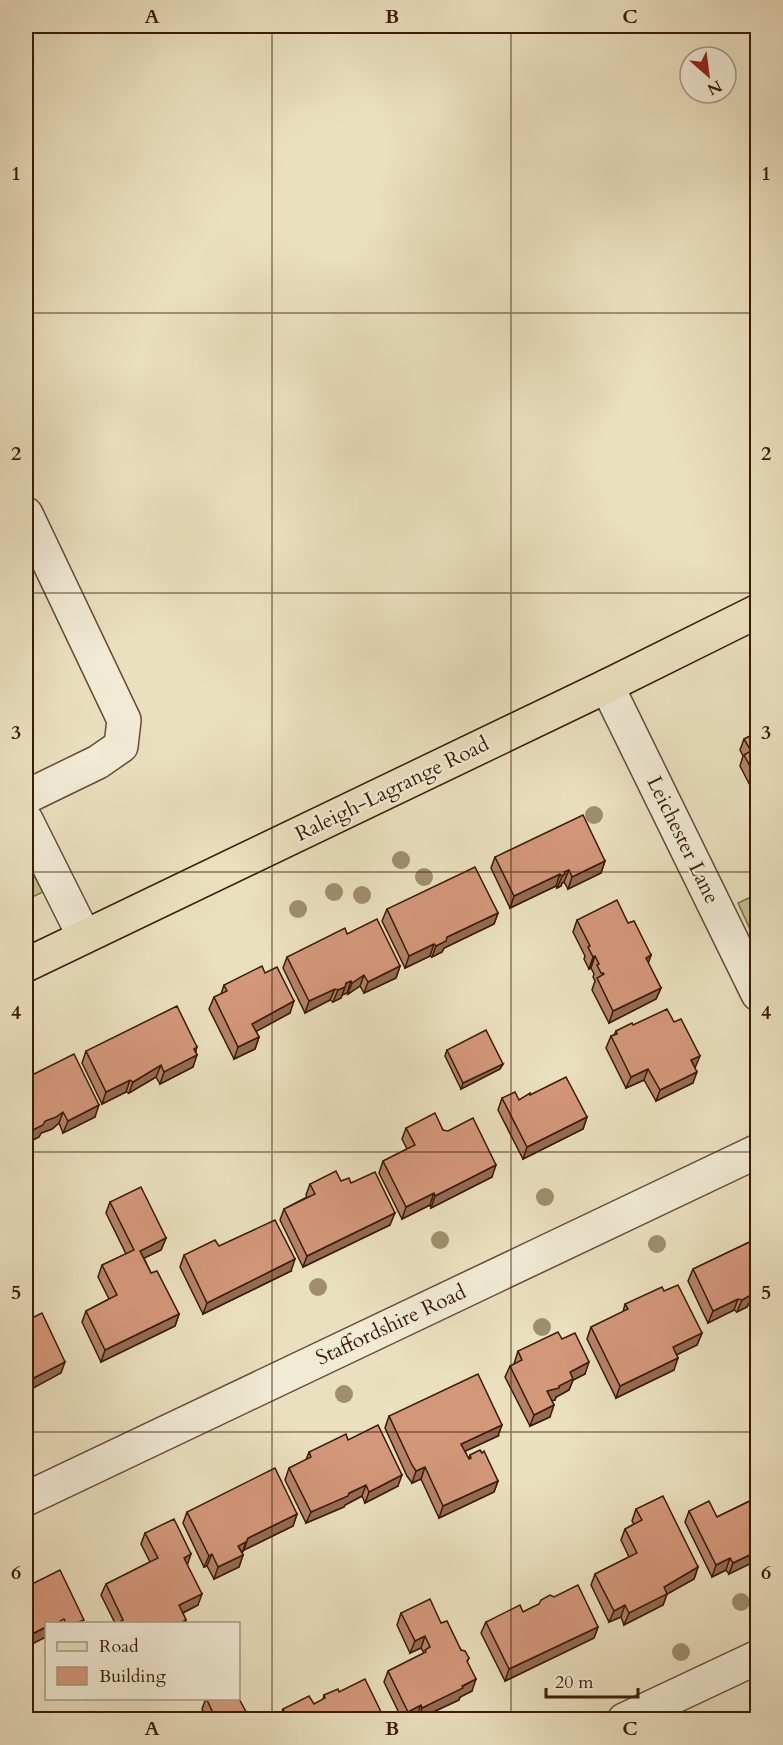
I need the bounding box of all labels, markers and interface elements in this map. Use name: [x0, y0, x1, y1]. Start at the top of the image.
text: A: [144, 3, 160, 30]
text: B: [385, 3, 399, 30]
text: C: [622, 3, 638, 30]
north arrow: [678, 45, 738, 105]
text: N: [703, 74, 726, 100]
text: 1: [11, 160, 21, 187]
text: 1: [761, 160, 771, 187]
text: 2: [11, 440, 21, 467]
text: 2: [761, 440, 771, 467]
text: 3: [11, 719, 21, 746]
text: 3: [761, 719, 771, 746]
street label: Raleigh-Lagrange Road: [290, 729, 494, 849]
street label: Leichester Lane: [640, 771, 726, 909]
text: 4: [11, 999, 21, 1026]
text: 4: [761, 999, 771, 1026]
street label: Staffordshire Road: [311, 1278, 471, 1372]
text: 5: [11, 1279, 21, 1306]
text: 5: [761, 1279, 771, 1306]
text: 6: [11, 1559, 21, 1586]
text: 6: [761, 1559, 771, 1586]
legend: [45, 1622, 240, 1700]
text: Road: [99, 1634, 139, 1659]
scale bar: [546, 1661, 638, 1699]
text: Building: [99, 1664, 167, 1689]
text: 20 m: [555, 1670, 594, 1695]
text: A: [144, 1715, 160, 1742]
text: B: [385, 1715, 399, 1742]
text: C: [622, 1715, 638, 1742]

